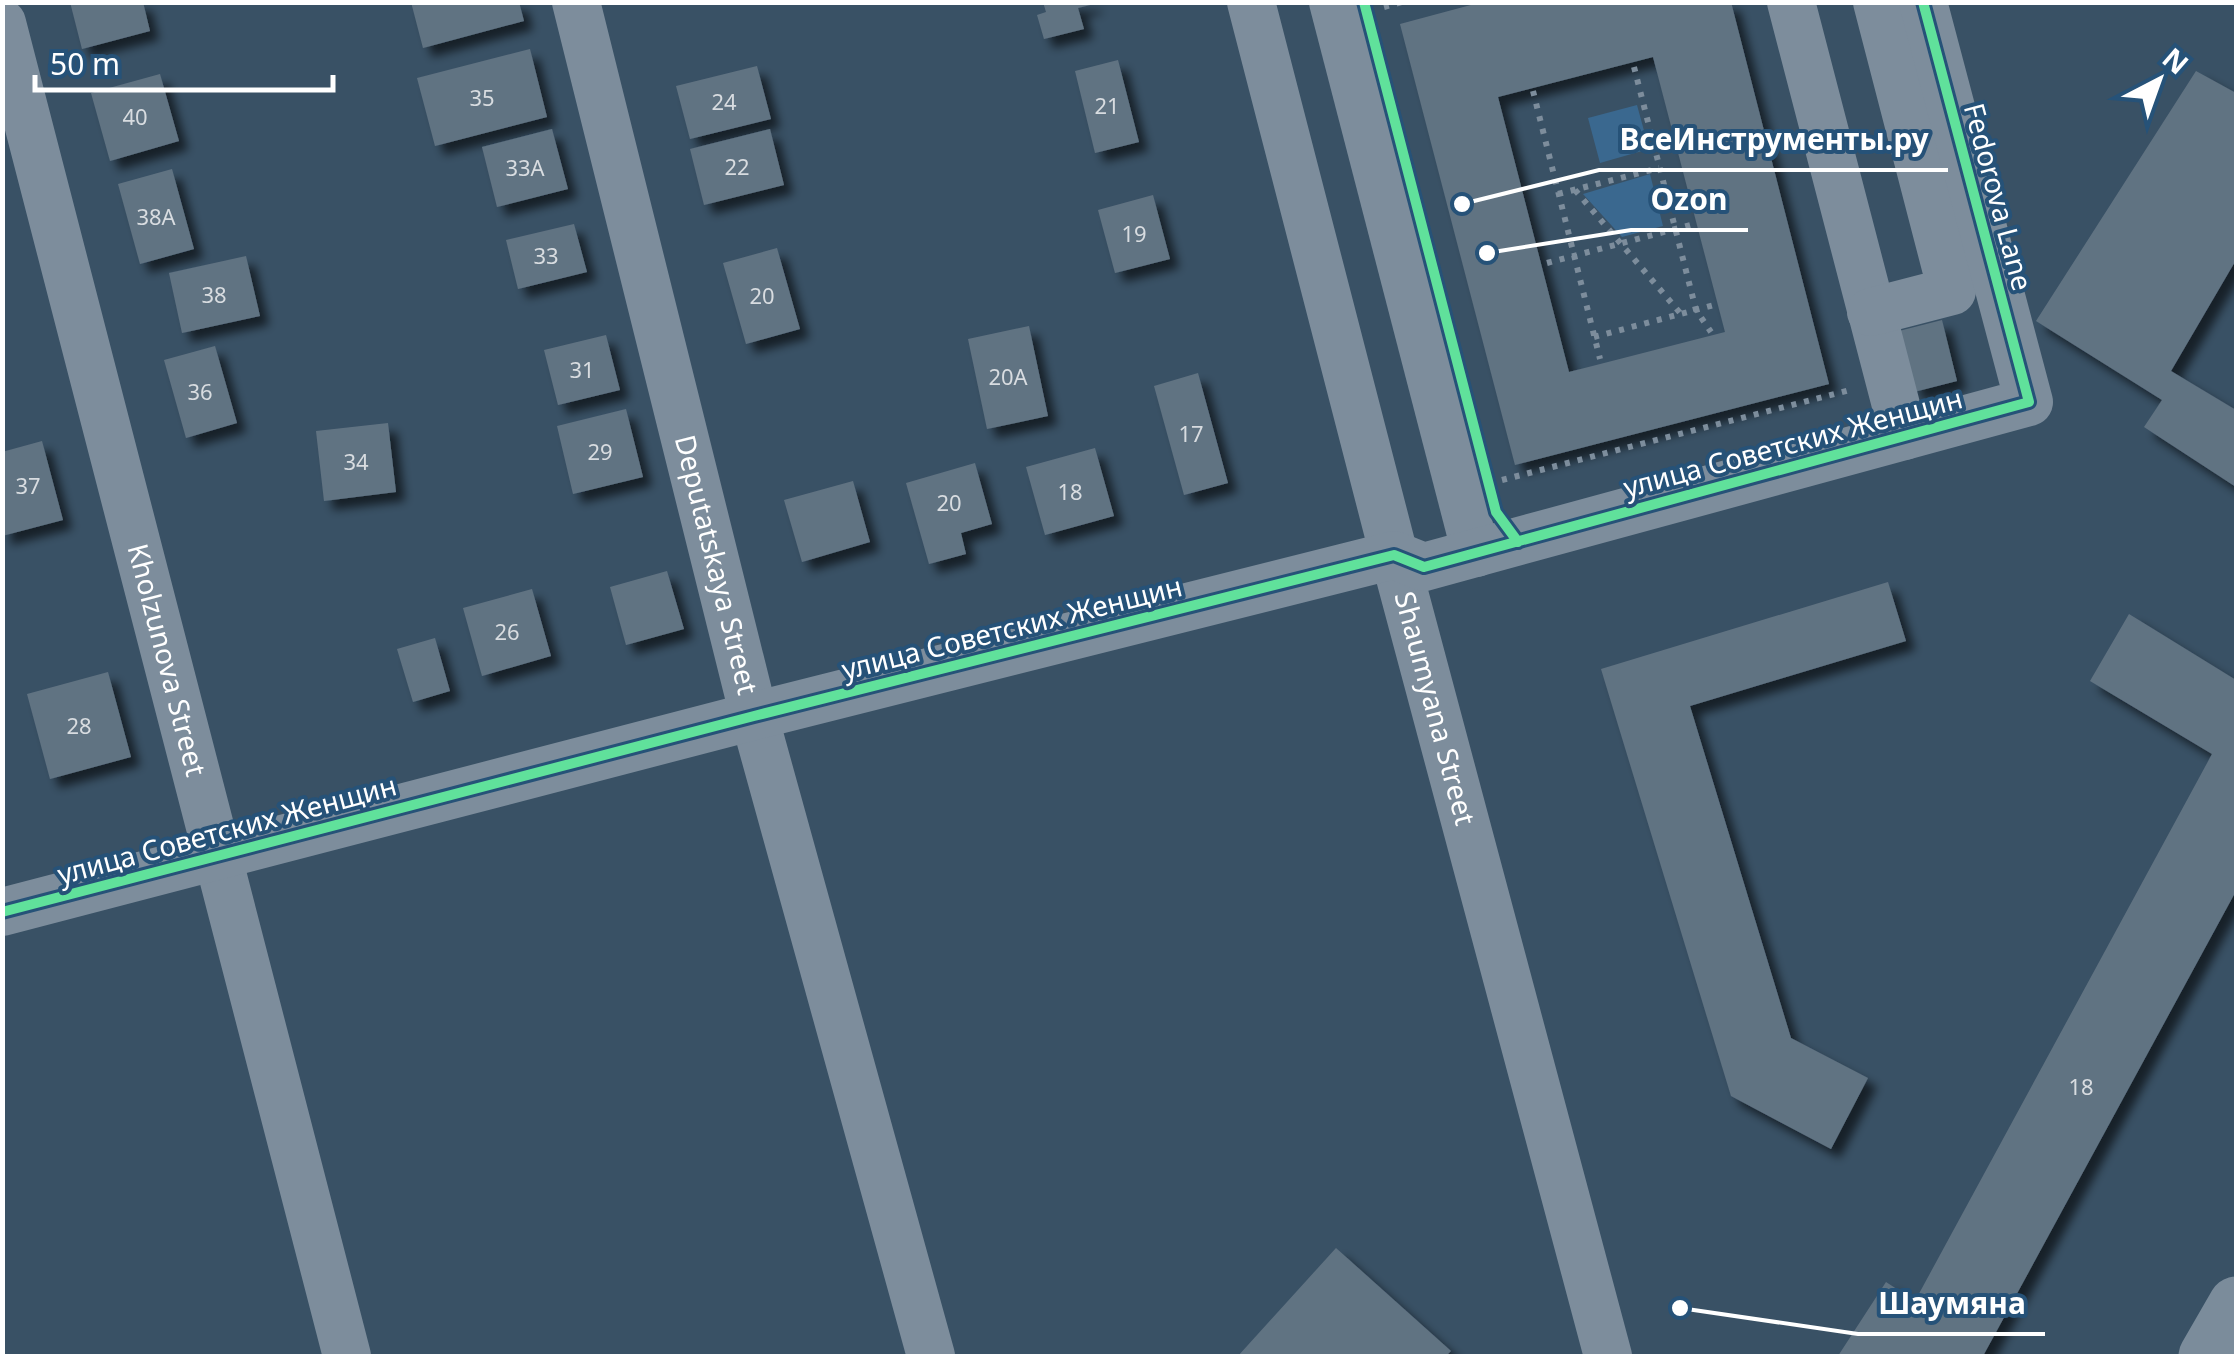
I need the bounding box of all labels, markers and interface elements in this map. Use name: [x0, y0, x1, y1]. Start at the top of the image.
scale bar: [35, 30, 332, 92]
north arrow: [2109, 30, 2209, 130]
text: N: [2155, 39, 2197, 82]
text: 50 m: [50, 43, 120, 84]
house number: 35: [469, 82, 495, 112]
house number: 24: [711, 86, 737, 116]
house number: 21: [1094, 90, 1120, 120]
street label: Fedorova Lane: [1956, 99, 2042, 295]
house number: 40: [122, 101, 148, 131]
callout: ВсеИнструменты.ру: [1599, 110, 1948, 170]
text: ВсеИнструменты.ру: [1619, 118, 1929, 159]
house number: 22: [724, 151, 750, 181]
house number: 33А: [505, 152, 546, 182]
callout: Ozon: [1631, 170, 1748, 230]
text: Ozon: [1651, 178, 1727, 219]
house number: 38А: [136, 201, 177, 231]
house number: 19: [1121, 218, 1147, 248]
house number: 33: [533, 240, 559, 270]
house number: 38: [201, 279, 227, 309]
house number: 20: [749, 280, 775, 310]
house number: 31: [569, 354, 595, 384]
house number: 20А: [988, 361, 1029, 391]
house number: 36: [187, 376, 213, 406]
street label: улица Советских Женщин: [1619, 378, 1967, 506]
house number: 17: [1178, 418, 1204, 448]
street label: Deputatskaya Street: [667, 431, 768, 698]
house number: 29: [587, 436, 613, 466]
house number: 34: [343, 446, 369, 476]
house number: 37: [15, 470, 41, 500]
house number: 18: [1057, 476, 1083, 506]
house number: 20: [936, 487, 962, 517]
street label: Kholzunova Street: [120, 540, 216, 780]
street label: улица Советских Женщин: [838, 566, 1186, 688]
street label: Shaumyana Street: [1387, 587, 1485, 829]
house number: 26: [494, 616, 520, 646]
house number: 28: [66, 710, 92, 740]
street label: улица Советских Женщин: [53, 765, 401, 893]
house number: 18: [2068, 1071, 2094, 1101]
callout: Шаумяна: [1858, 1274, 2045, 1334]
text: Шаумяна: [1878, 1282, 2026, 1323]

